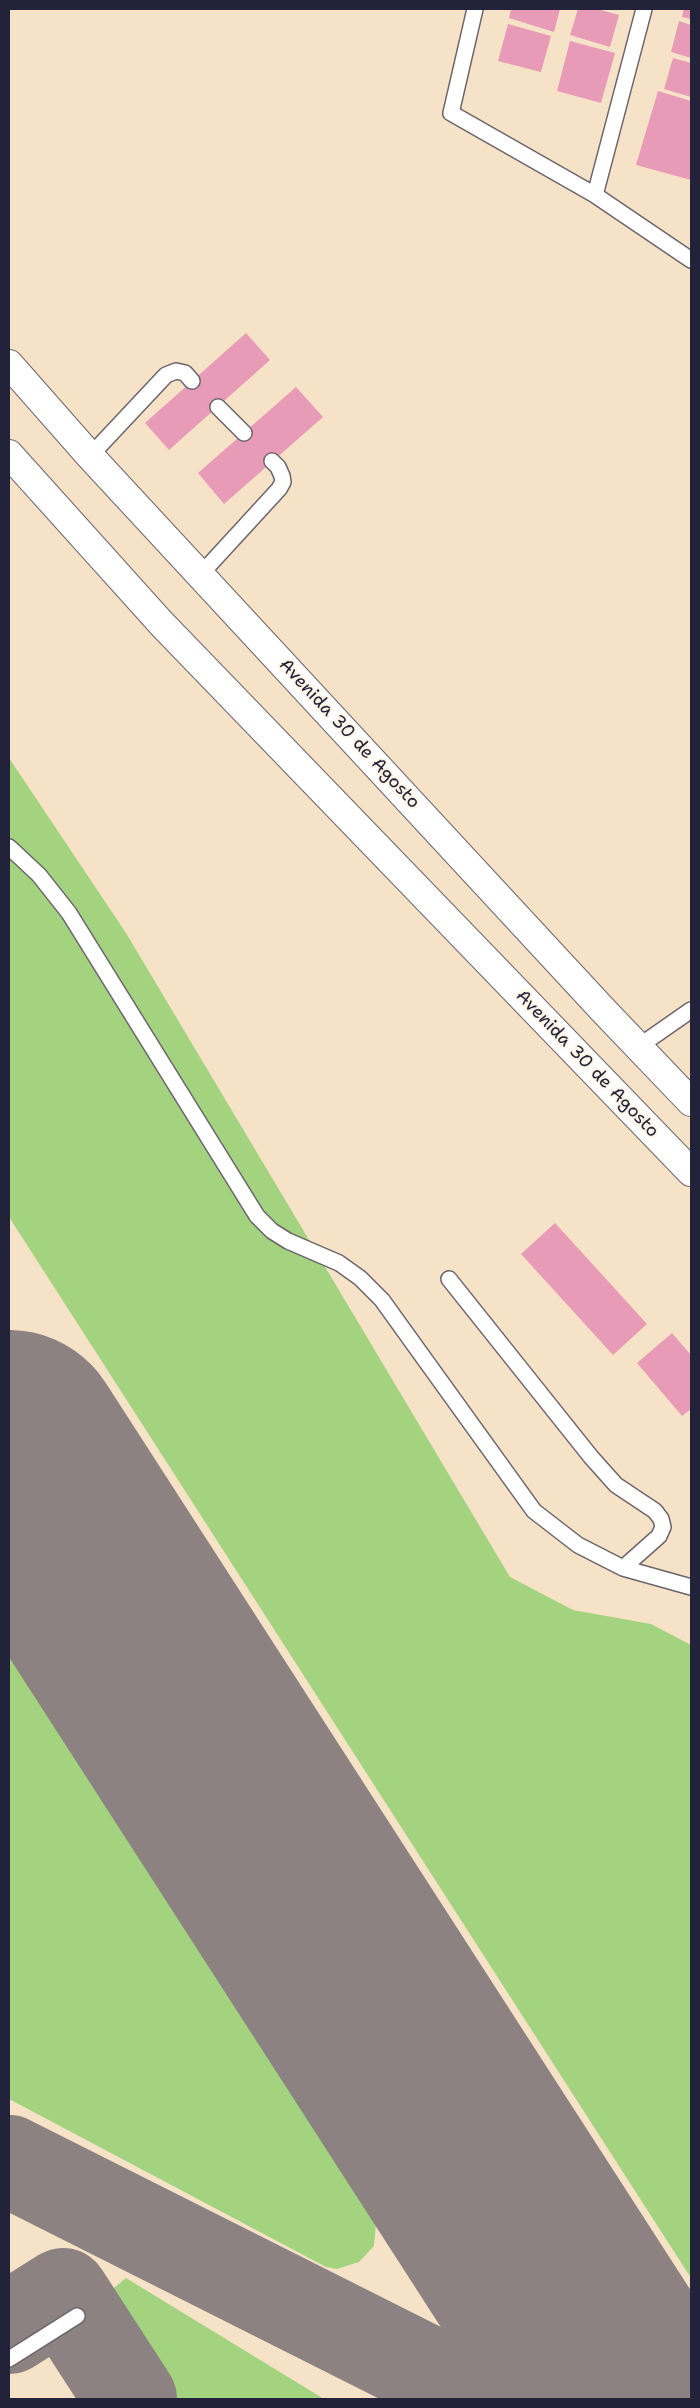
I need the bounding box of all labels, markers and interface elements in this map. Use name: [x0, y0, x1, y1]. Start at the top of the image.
street label: Avenida 30 de Agosto: [274, 655, 424, 813]
street label: Avenida 30 de Agosto: [511, 986, 663, 1142]

